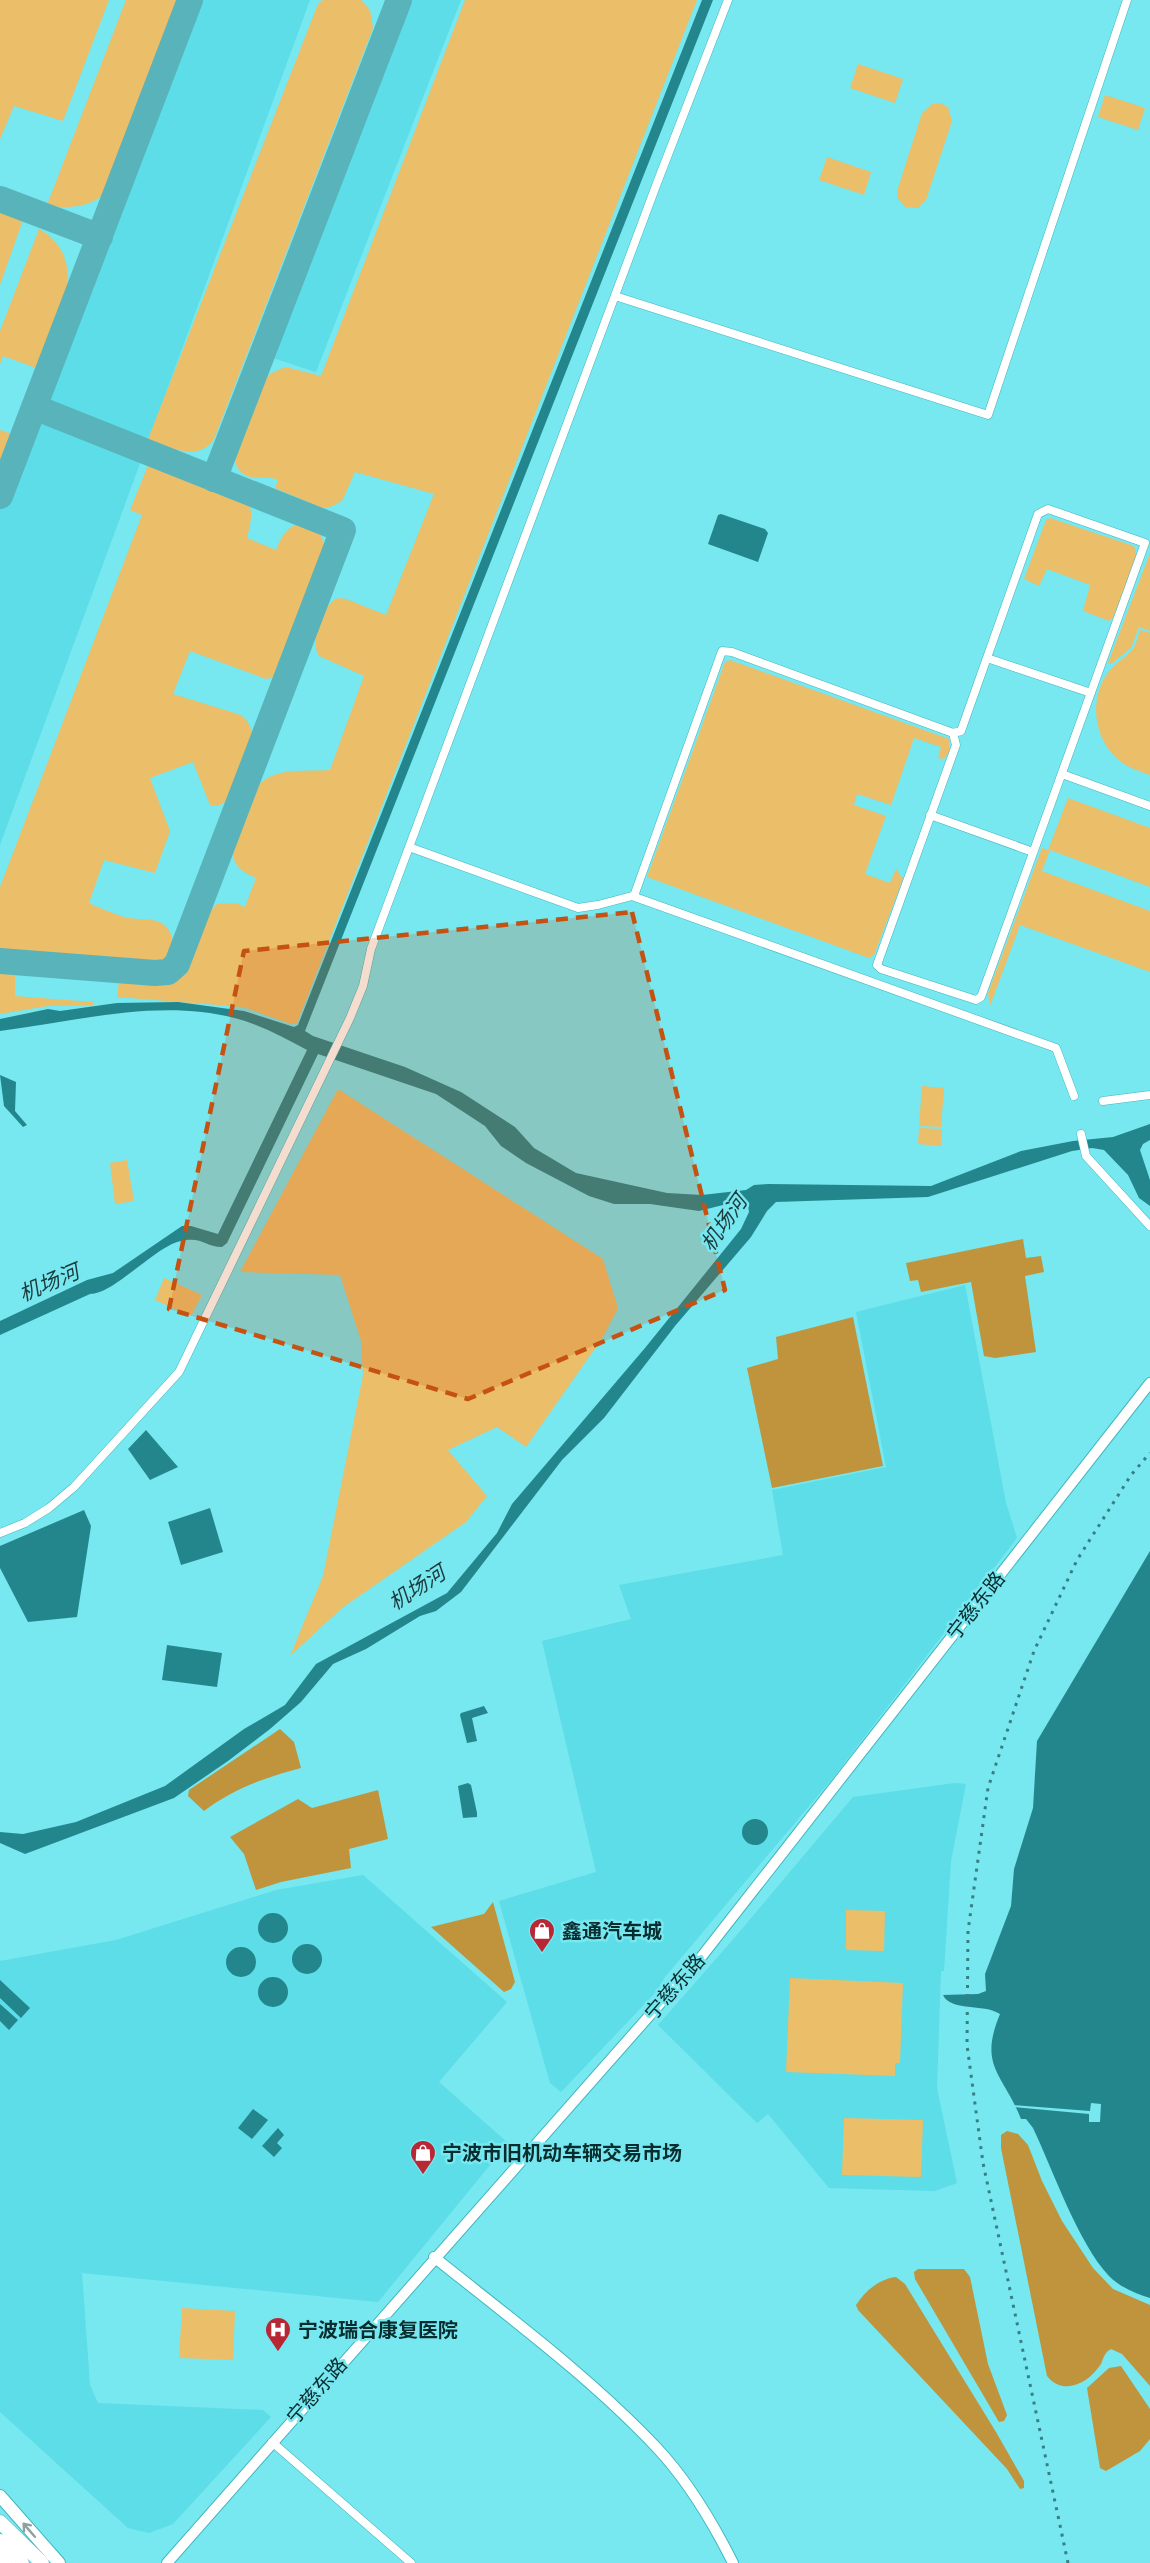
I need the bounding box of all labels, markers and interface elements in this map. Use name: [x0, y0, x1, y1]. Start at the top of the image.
water label: 机场河: [696, 1187, 754, 1256]
water label: 机场河: [15, 1258, 86, 1306]
water label: 机场河: [384, 1559, 453, 1615]
street label: 宁慈东路: [942, 1567, 1010, 1645]
shop icon: 鑫通汽车城: [527, 1916, 557, 1954]
place label: 鑫通汽车城: [562, 1920, 662, 1943]
street label: 宁慈东路: [640, 1949, 710, 2025]
shop icon: 宁波市旧机动车辆交易市场: [408, 2138, 438, 2176]
place label: 宁波市旧机动车辆交易市场: [442, 2142, 682, 2165]
hospital icon: 宁波瑞合康复医院: [263, 2315, 293, 2353]
place label: 宁波瑞合康复医院: [298, 2319, 458, 2342]
street label: 宁慈东路: [282, 2353, 352, 2429]
one-way arrow: [22, 2523, 36, 2538]

